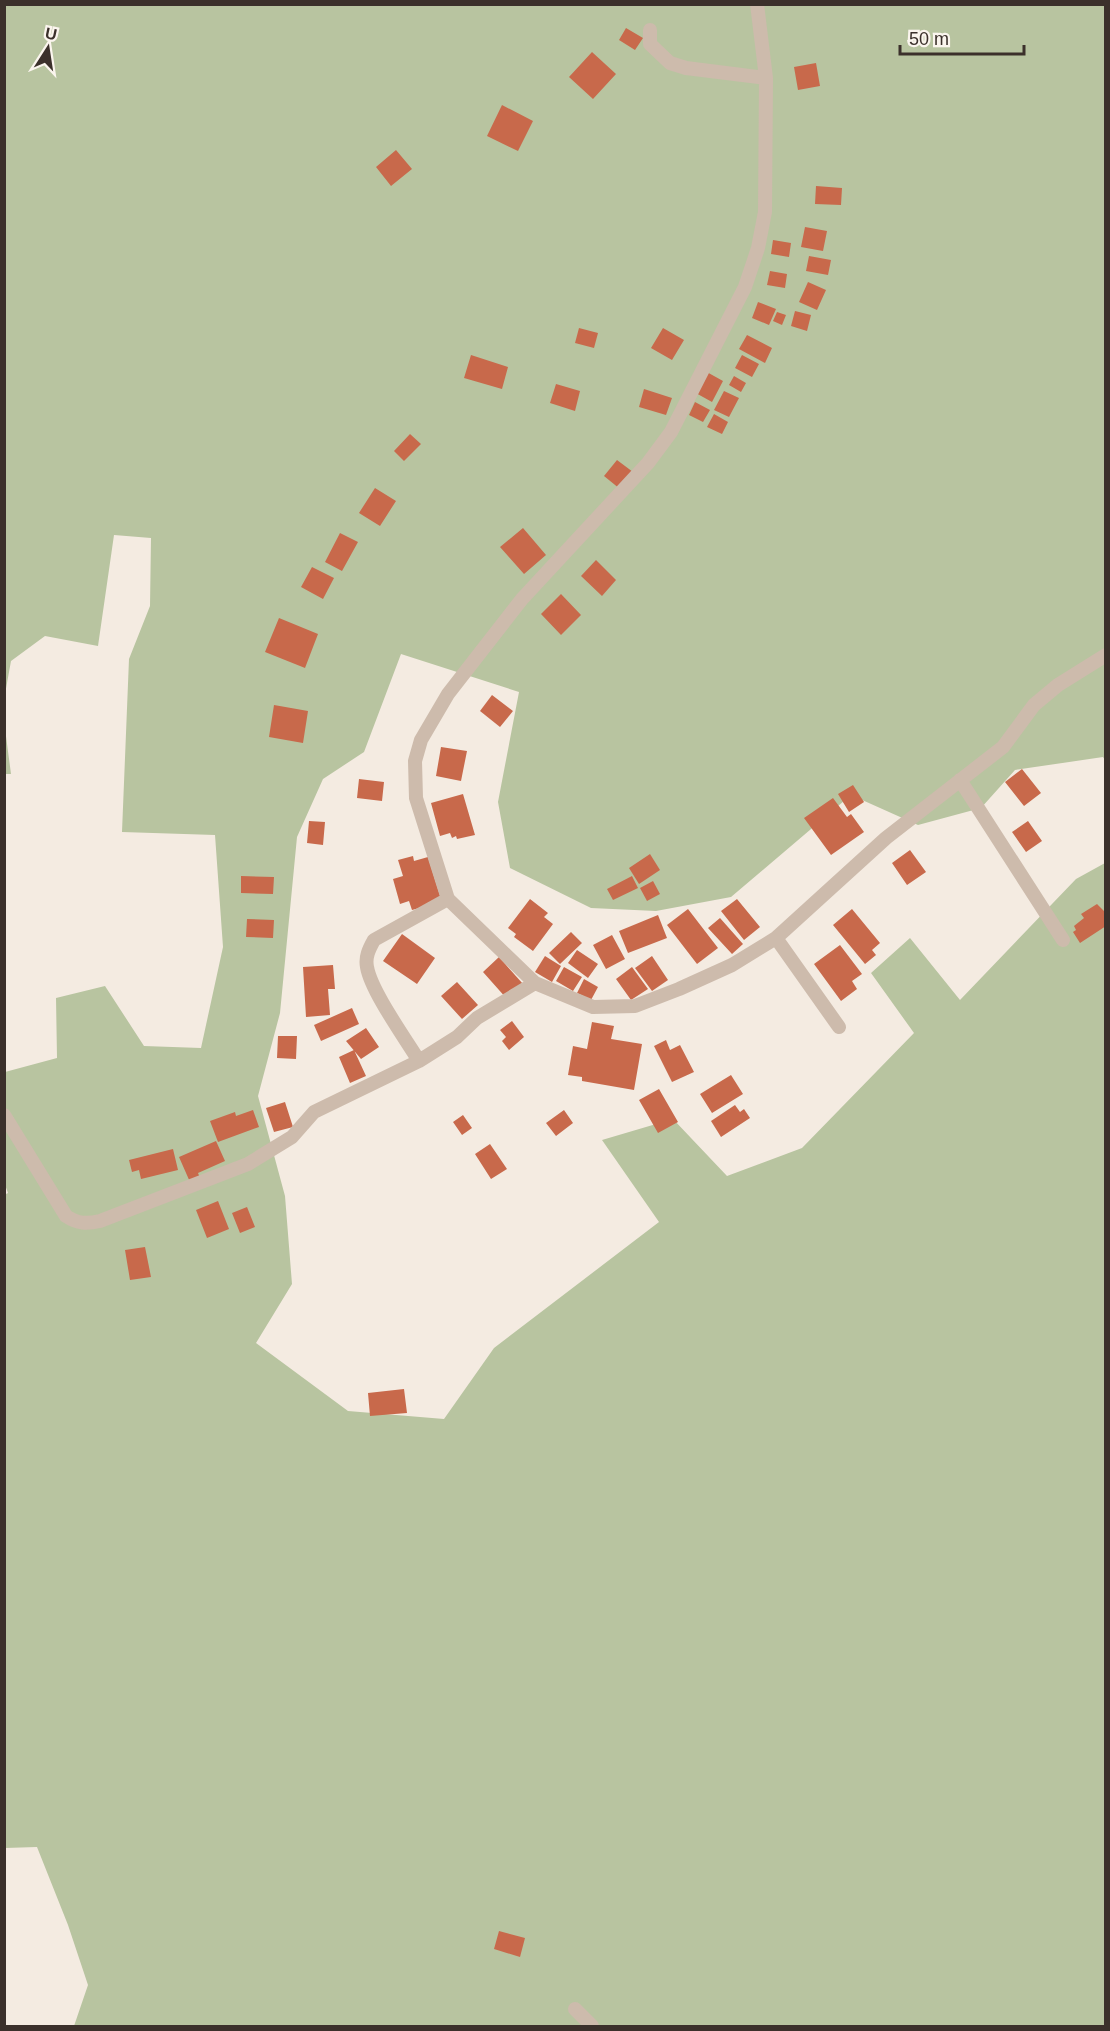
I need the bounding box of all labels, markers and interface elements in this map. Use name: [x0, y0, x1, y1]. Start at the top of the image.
north arrow: [18, 18, 78, 78]
scale bar: [900, 18, 1024, 56]
text: U: [44, 24, 58, 43]
text: 50 m: [909, 29, 949, 49]

